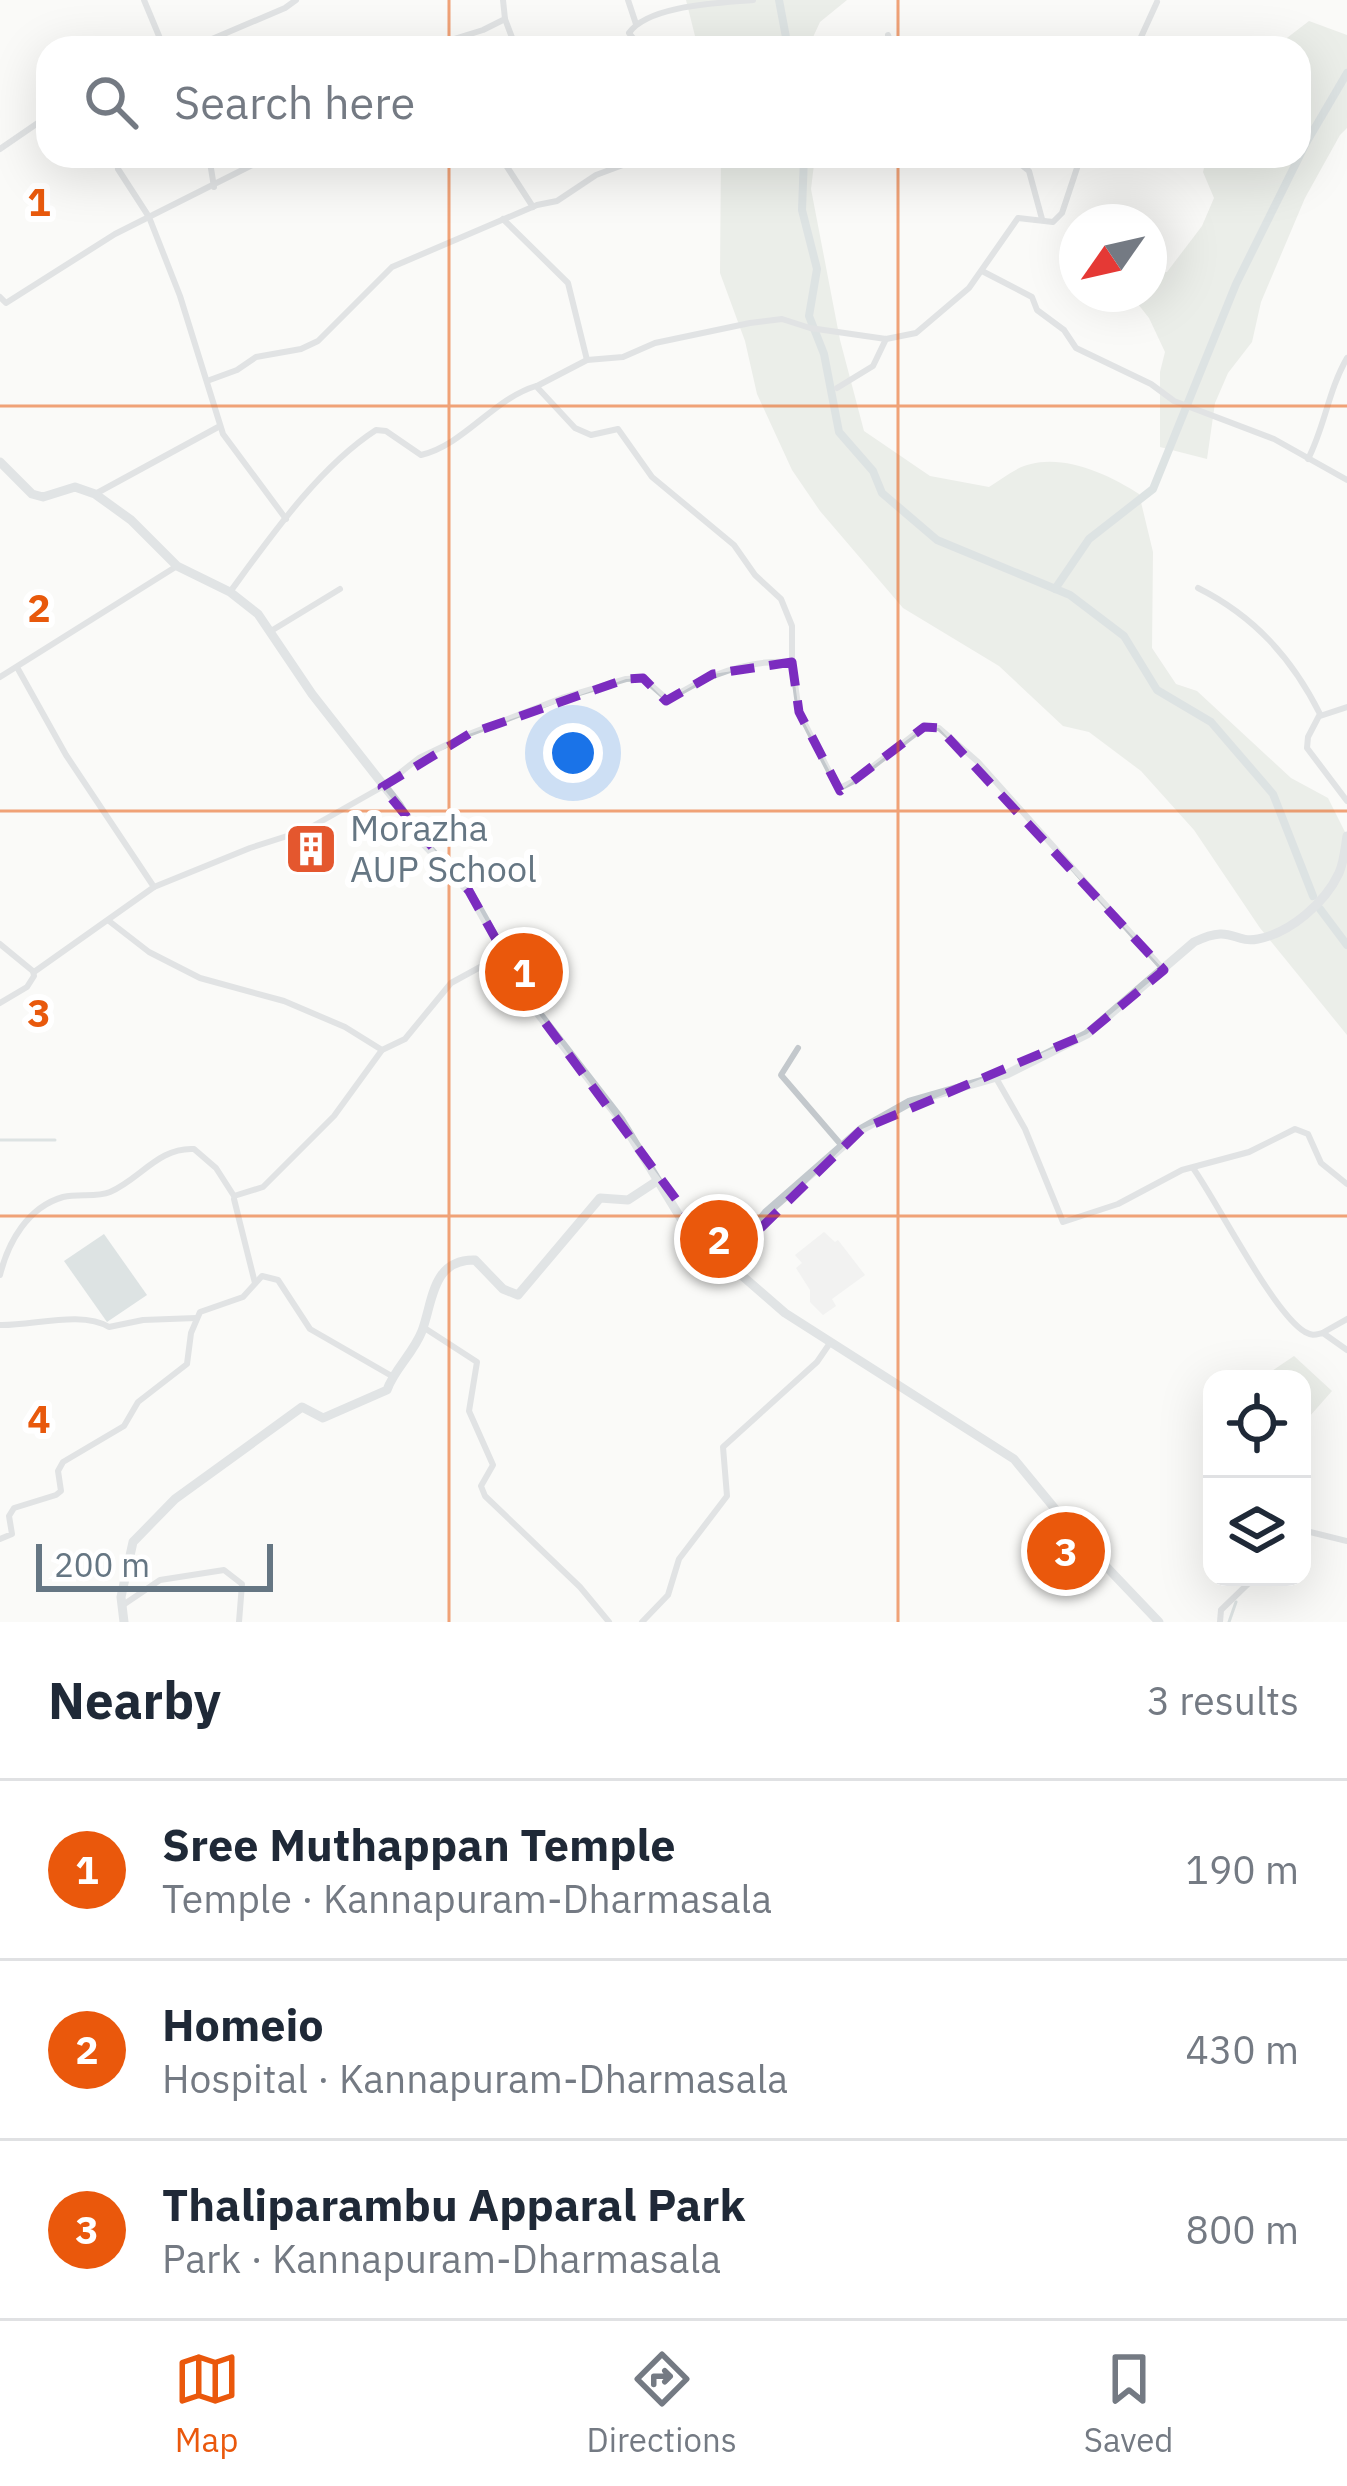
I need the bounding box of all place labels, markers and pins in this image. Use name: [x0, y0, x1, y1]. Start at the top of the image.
place label: Morazha AUP School: [350, 804, 537, 892]
building icon: Morazha AUP School: [283, 821, 339, 877]
pin: 1: [485, 927, 563, 1017]
pin: 2: [680, 1194, 758, 1284]
pin: 3: [1027, 1506, 1105, 1596]

